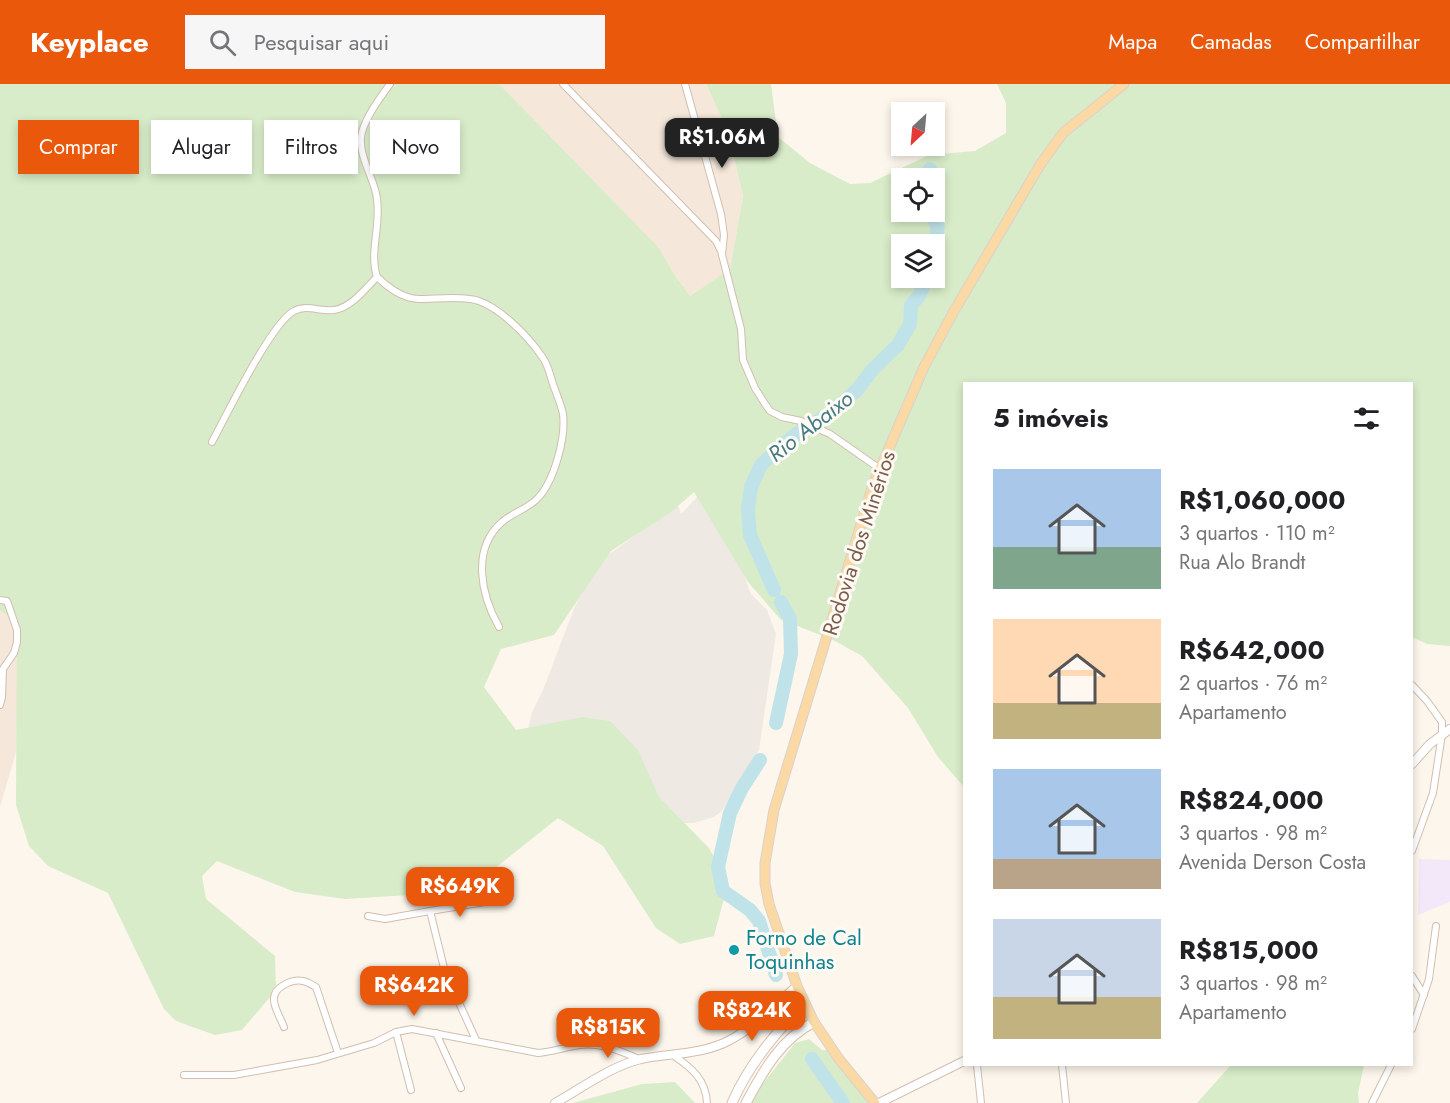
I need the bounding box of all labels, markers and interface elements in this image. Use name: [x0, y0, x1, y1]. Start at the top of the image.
search box: [185, 15, 605, 69]
text: Keyplace: [30, 22, 149, 63]
icon: search: [206, 26, 239, 59]
text: Pesquisar aqui: [254, 26, 389, 58]
text: Mapa: [1108, 27, 1157, 57]
text: Camadas: [1190, 27, 1272, 57]
text: Compartilhar: [1305, 27, 1420, 57]
north arrow: [891, 102, 945, 156]
map controls: [891, 102, 945, 288]
pin: R$1.06M: [667, 118, 777, 169]
chip: Comprar: [18, 120, 139, 174]
chip: Alugar: [151, 120, 252, 174]
chip: Filtros: [264, 120, 358, 174]
chip: Novo: [370, 120, 460, 174]
text: R$1.06M: [679, 123, 765, 152]
button: locate: [891, 168, 945, 222]
button: layers: [891, 234, 945, 288]
water label: Rio Abaixo: [761, 382, 860, 469]
text: 5 imóveis: [993, 399, 1108, 437]
icon: filters: [1350, 402, 1383, 435]
street label: Rodovia dos Minérios: [815, 447, 903, 639]
text: R$1,060,000: [1179, 481, 1346, 519]
icon: home: [1041, 493, 1113, 565]
text: 3 quartos · 110 m²: [1179, 519, 1335, 548]
text: Rua Alo Brandt: [1179, 548, 1305, 577]
text: R$642,000: [1179, 631, 1325, 669]
icon: home: [1041, 643, 1113, 715]
text: 2 quartos · 76 m²: [1179, 669, 1327, 698]
text: Apartamento: [1179, 698, 1287, 727]
text: R$824,000: [1179, 781, 1324, 819]
icon: home: [1041, 793, 1113, 865]
text: 3 quartos · 98 m²: [1179, 819, 1327, 848]
text: Avenida Derson Costa: [1179, 848, 1366, 877]
pin: R$649K: [411, 867, 509, 918]
text: R$649K: [420, 872, 500, 901]
place label: Forno de Cal Toquinhas: [746, 923, 862, 977]
text: R$815,000: [1179, 931, 1318, 969]
marker: Forno de Cal Toquinhas: [727, 943, 741, 957]
icon: home: [1041, 943, 1113, 1015]
pin: R$642K: [365, 966, 463, 1017]
text: 3 quartos · 98 m²: [1179, 969, 1327, 998]
text: R$642K: [374, 971, 454, 1000]
pin: R$824K: [703, 991, 801, 1042]
text: R$824K: [713, 996, 791, 1025]
text: Apartamento: [1179, 998, 1287, 1027]
pin: R$815K: [559, 1008, 657, 1059]
text: R$815K: [571, 1013, 645, 1042]

